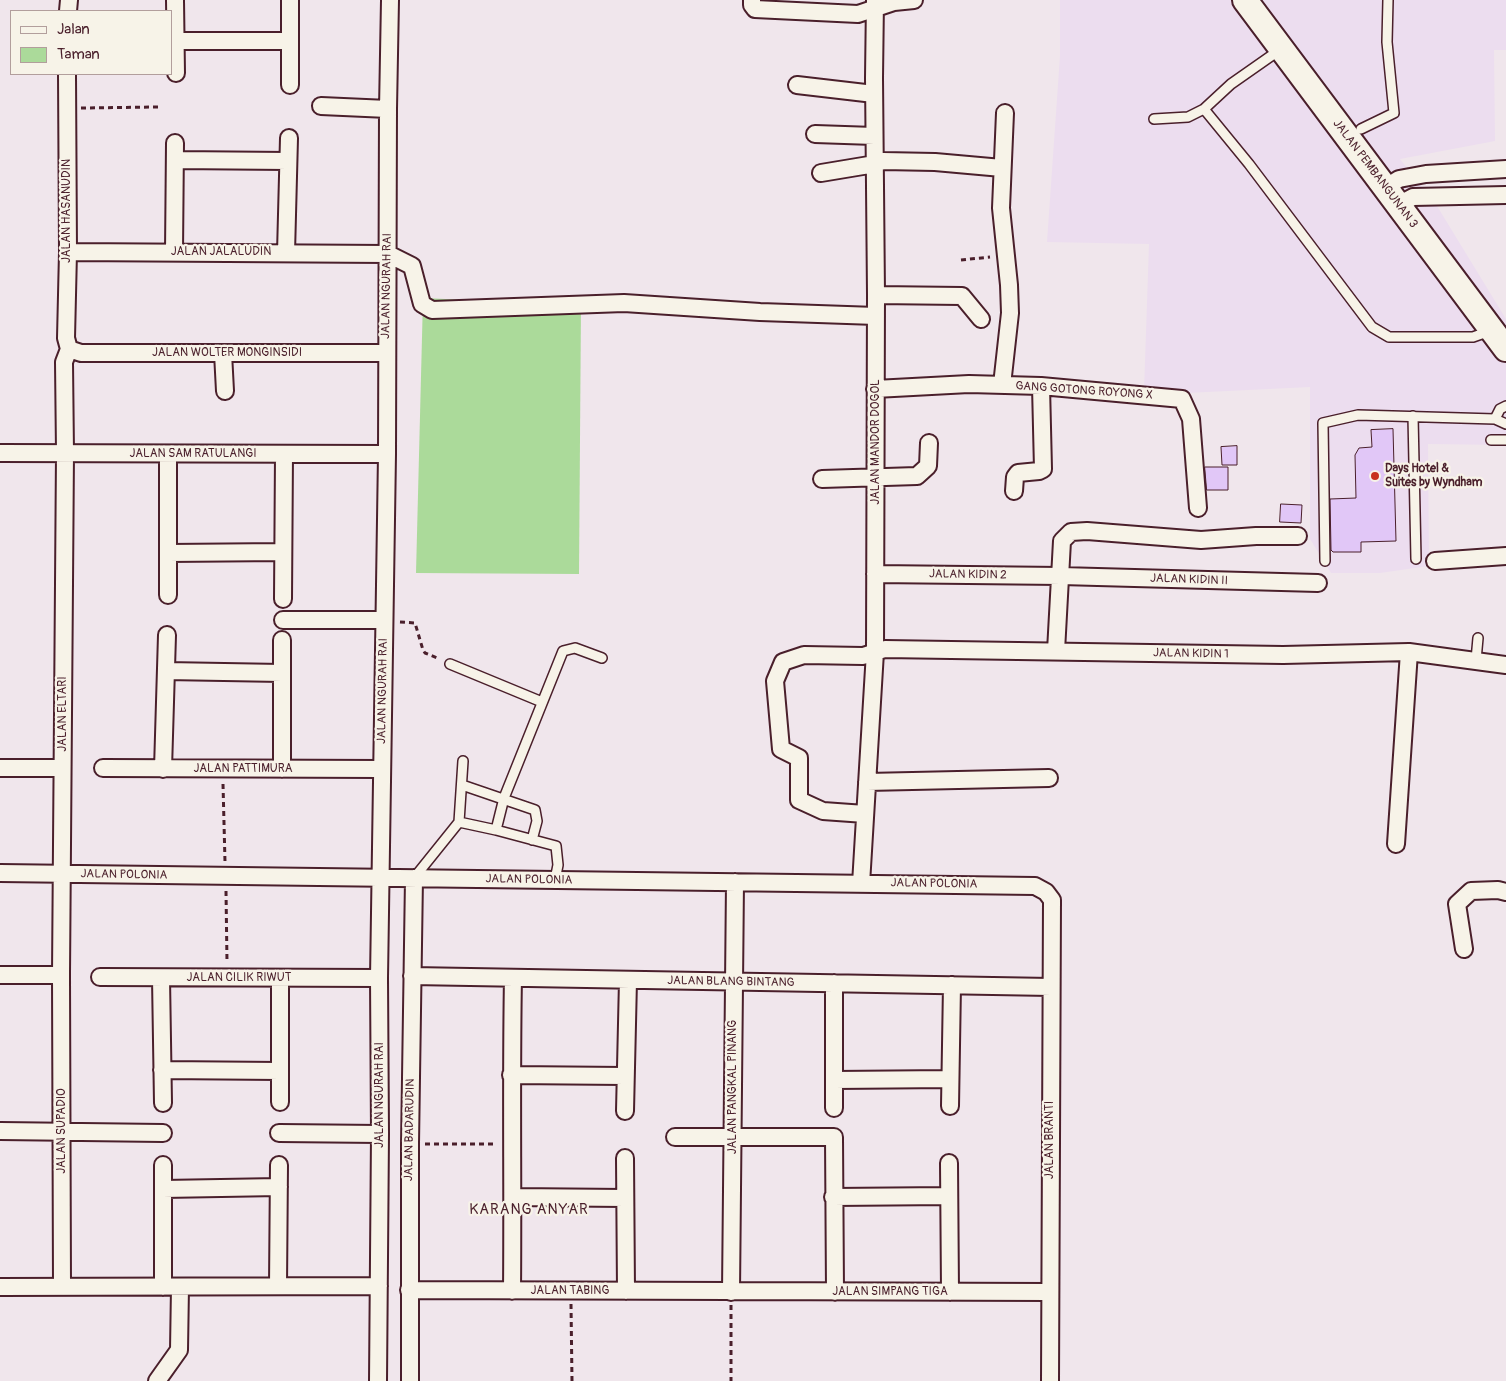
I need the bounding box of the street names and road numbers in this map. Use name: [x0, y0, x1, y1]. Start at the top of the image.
street label: JALAN PEMBANGUNAN 3: [1329, 117, 1421, 231]
street label: JALAN HASANUDIN: [60, 159, 74, 263]
street label: JALAN NGURAH RAI: [379, 233, 395, 339]
street label: JALAN JALALUDIN: [171, 245, 271, 259]
street label: JALAN WOLTER MONGINSIDI: [152, 346, 302, 360]
street label: JALAN MANDOR DOGOL: [869, 379, 883, 505]
street label: GANG GOTONG ROYONG X: [1015, 379, 1153, 403]
street label: JALAN SAM RATULANGI: [129, 447, 257, 461]
street label: JALAN KIDIN 2: [929, 567, 1007, 583]
street label: JALAN KIDIN II: [1150, 571, 1228, 589]
street label: JALAN NGURAH RAI: [375, 638, 391, 744]
street label: JALAN KIDIN 1: [1153, 646, 1229, 662]
street label: JALAN ELTARI: [56, 676, 70, 752]
street label: JALAN PATTIMURA: [194, 762, 292, 776]
street label: JALAN POLONIA: [81, 867, 167, 883]
street label: JALAN POLONIA: [486, 872, 572, 888]
street label: JALAN POLONIA: [891, 876, 977, 892]
street label: JALAN CILIK RIWUT: [187, 971, 291, 985]
street label: JALAN BLANG BINTANG: [667, 974, 795, 990]
street label: JALAN PANGKAL PINANG: [726, 1020, 740, 1154]
street label: JALAN NGURAH RAI: [373, 1042, 387, 1148]
street label: JALAN BADARUDIN: [402, 1079, 418, 1181]
street label: JALAN SUPADIO: [55, 1088, 69, 1174]
street label: JALAN BRANTI: [1043, 1101, 1057, 1179]
street label: JALAN TABING: [531, 1284, 609, 1298]
street label: JALAN SIMPANG TIGA: [832, 1285, 948, 1299]

